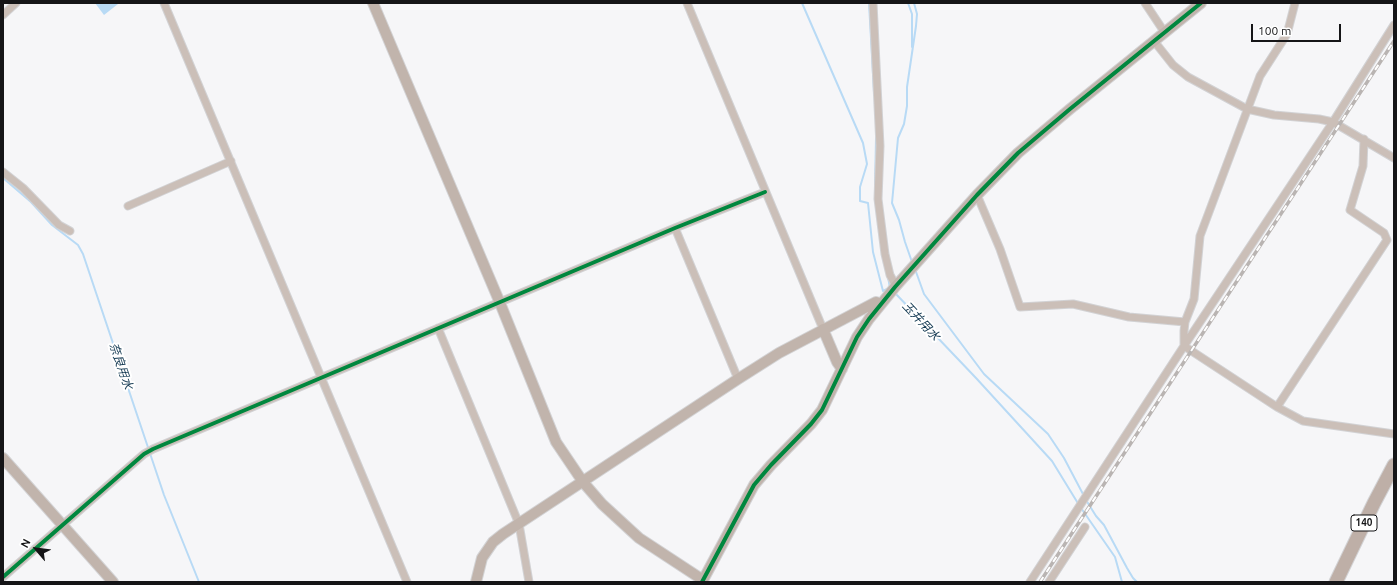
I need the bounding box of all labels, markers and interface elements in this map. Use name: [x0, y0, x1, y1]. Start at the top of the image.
scale bar: [1253, 16, 1343, 42]
text: 100 m: [1258, 24, 1291, 37]
water label: 玉井用水: [899, 299, 943, 343]
water label: 奈良用水: [106, 341, 136, 391]
road number: 140: [1351, 515, 1377, 531]
north arrow: [16, 529, 56, 569]
text: N: [18, 537, 33, 550]

